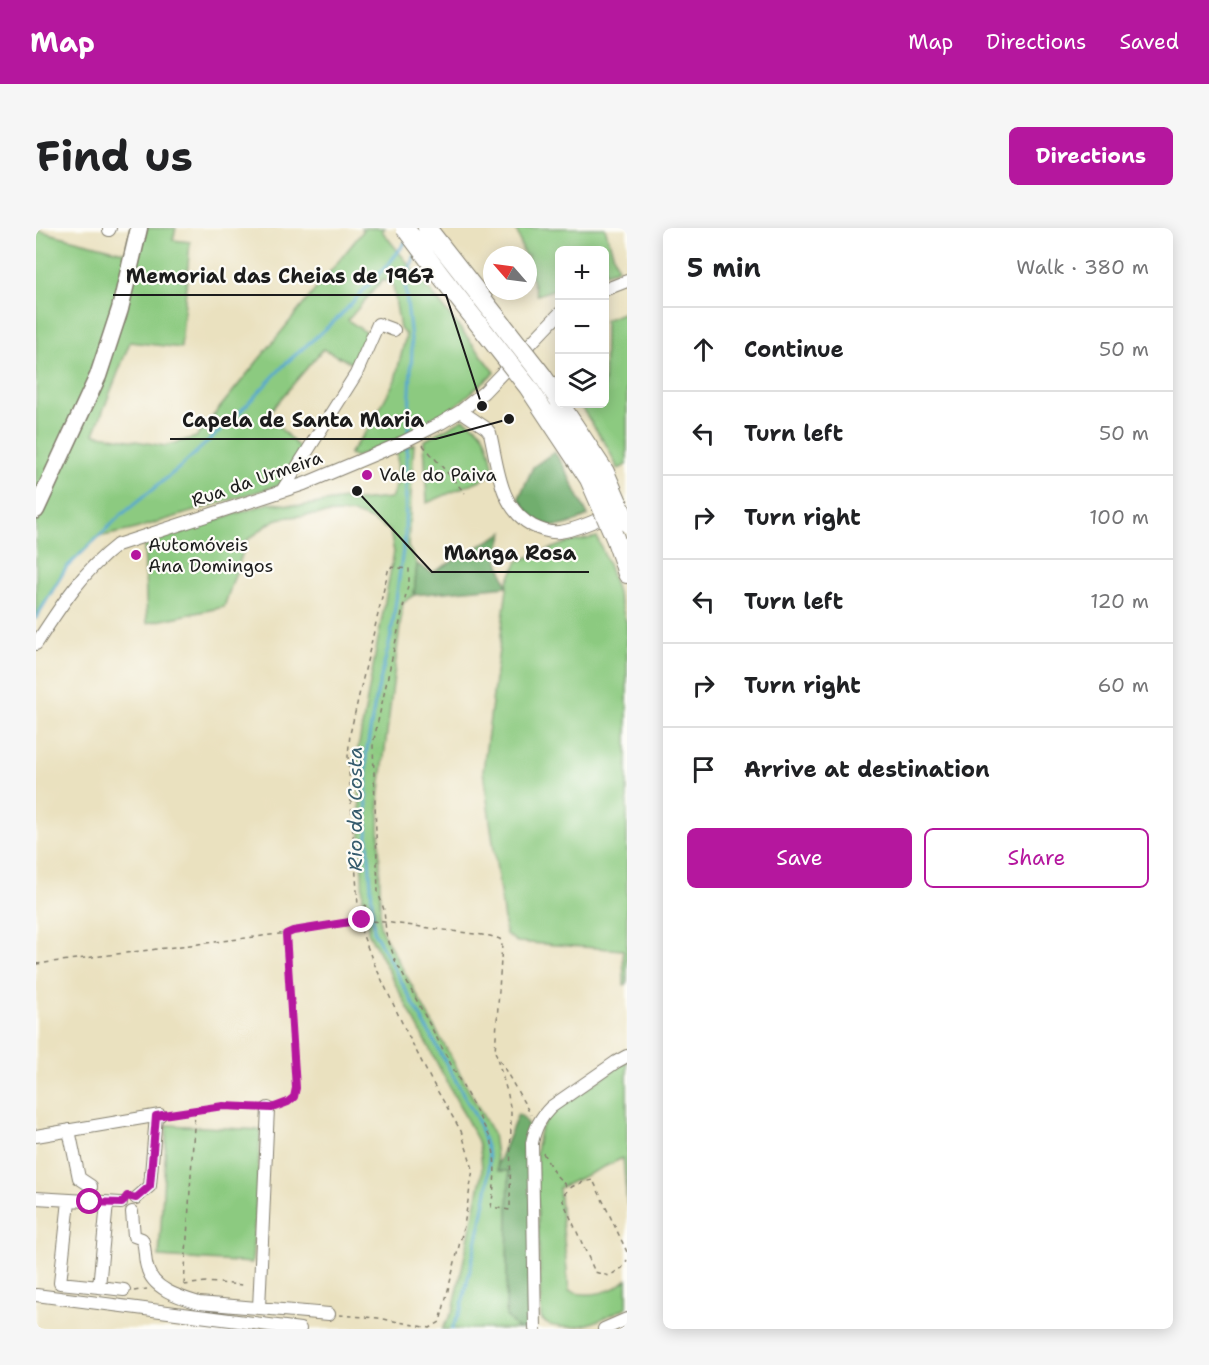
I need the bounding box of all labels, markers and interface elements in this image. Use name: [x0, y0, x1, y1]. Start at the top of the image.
text: Map: [30, 23, 95, 61]
text: Map: [908, 28, 953, 56]
text: Directions: [986, 28, 1086, 56]
text: Saved: [1119, 28, 1179, 56]
button: Directions: [1009, 127, 1173, 185]
text: Find us: [36, 128, 193, 184]
north arrow: [483, 246, 537, 300]
map controls: [555, 246, 609, 408]
button: +: [555, 246, 609, 300]
text: 5 min: [687, 250, 761, 285]
text: Walk · 380 m: [1016, 254, 1149, 280]
callout: Memorial das Cheias de 1967: [113, 257, 446, 295]
text: Memorial das Cheias de 1967: [126, 263, 434, 289]
button: −: [555, 300, 609, 354]
icon: ahead: [687, 333, 720, 366]
text: Continue: [744, 335, 844, 364]
text: 50 m: [1099, 336, 1149, 362]
button: layers: [555, 354, 609, 408]
callout: Capela de Santa Maria: [170, 401, 436, 439]
text: Capela de Santa Maria: [182, 407, 424, 433]
icon: left: [687, 417, 720, 450]
text: Turn left: [744, 419, 843, 448]
text: 50 m: [1099, 420, 1149, 446]
street label: Rua da Urmeira: [188, 445, 326, 513]
place label: Vale do Paiva: [379, 463, 497, 487]
marker: Vale do Paiva: [360, 468, 374, 482]
icon: right: [687, 501, 720, 534]
text: Turn right: [744, 503, 861, 532]
text: 100 m: [1089, 504, 1149, 530]
place label: Automóveis Ana Domingos: [148, 533, 273, 578]
callout: Manga Rosa: [432, 534, 589, 572]
text: Manga Rosa: [444, 540, 577, 566]
marker: Automóveis Ana Domingos: [129, 548, 143, 562]
icon: left: [687, 585, 720, 618]
text: Turn left: [744, 587, 843, 616]
text: 120 m: [1090, 588, 1149, 614]
icon: right: [687, 669, 720, 702]
text: Turn right: [744, 671, 861, 700]
text: 60 m: [1097, 672, 1149, 698]
water label: Rio da Costa: [342, 747, 368, 871]
icon: arrive: [687, 753, 720, 786]
text: Arrive at destination: [744, 755, 990, 784]
button: Save: [687, 828, 912, 888]
button: Share: [924, 828, 1149, 888]
route end: [348, 906, 374, 932]
route start: [76, 1188, 102, 1214]

